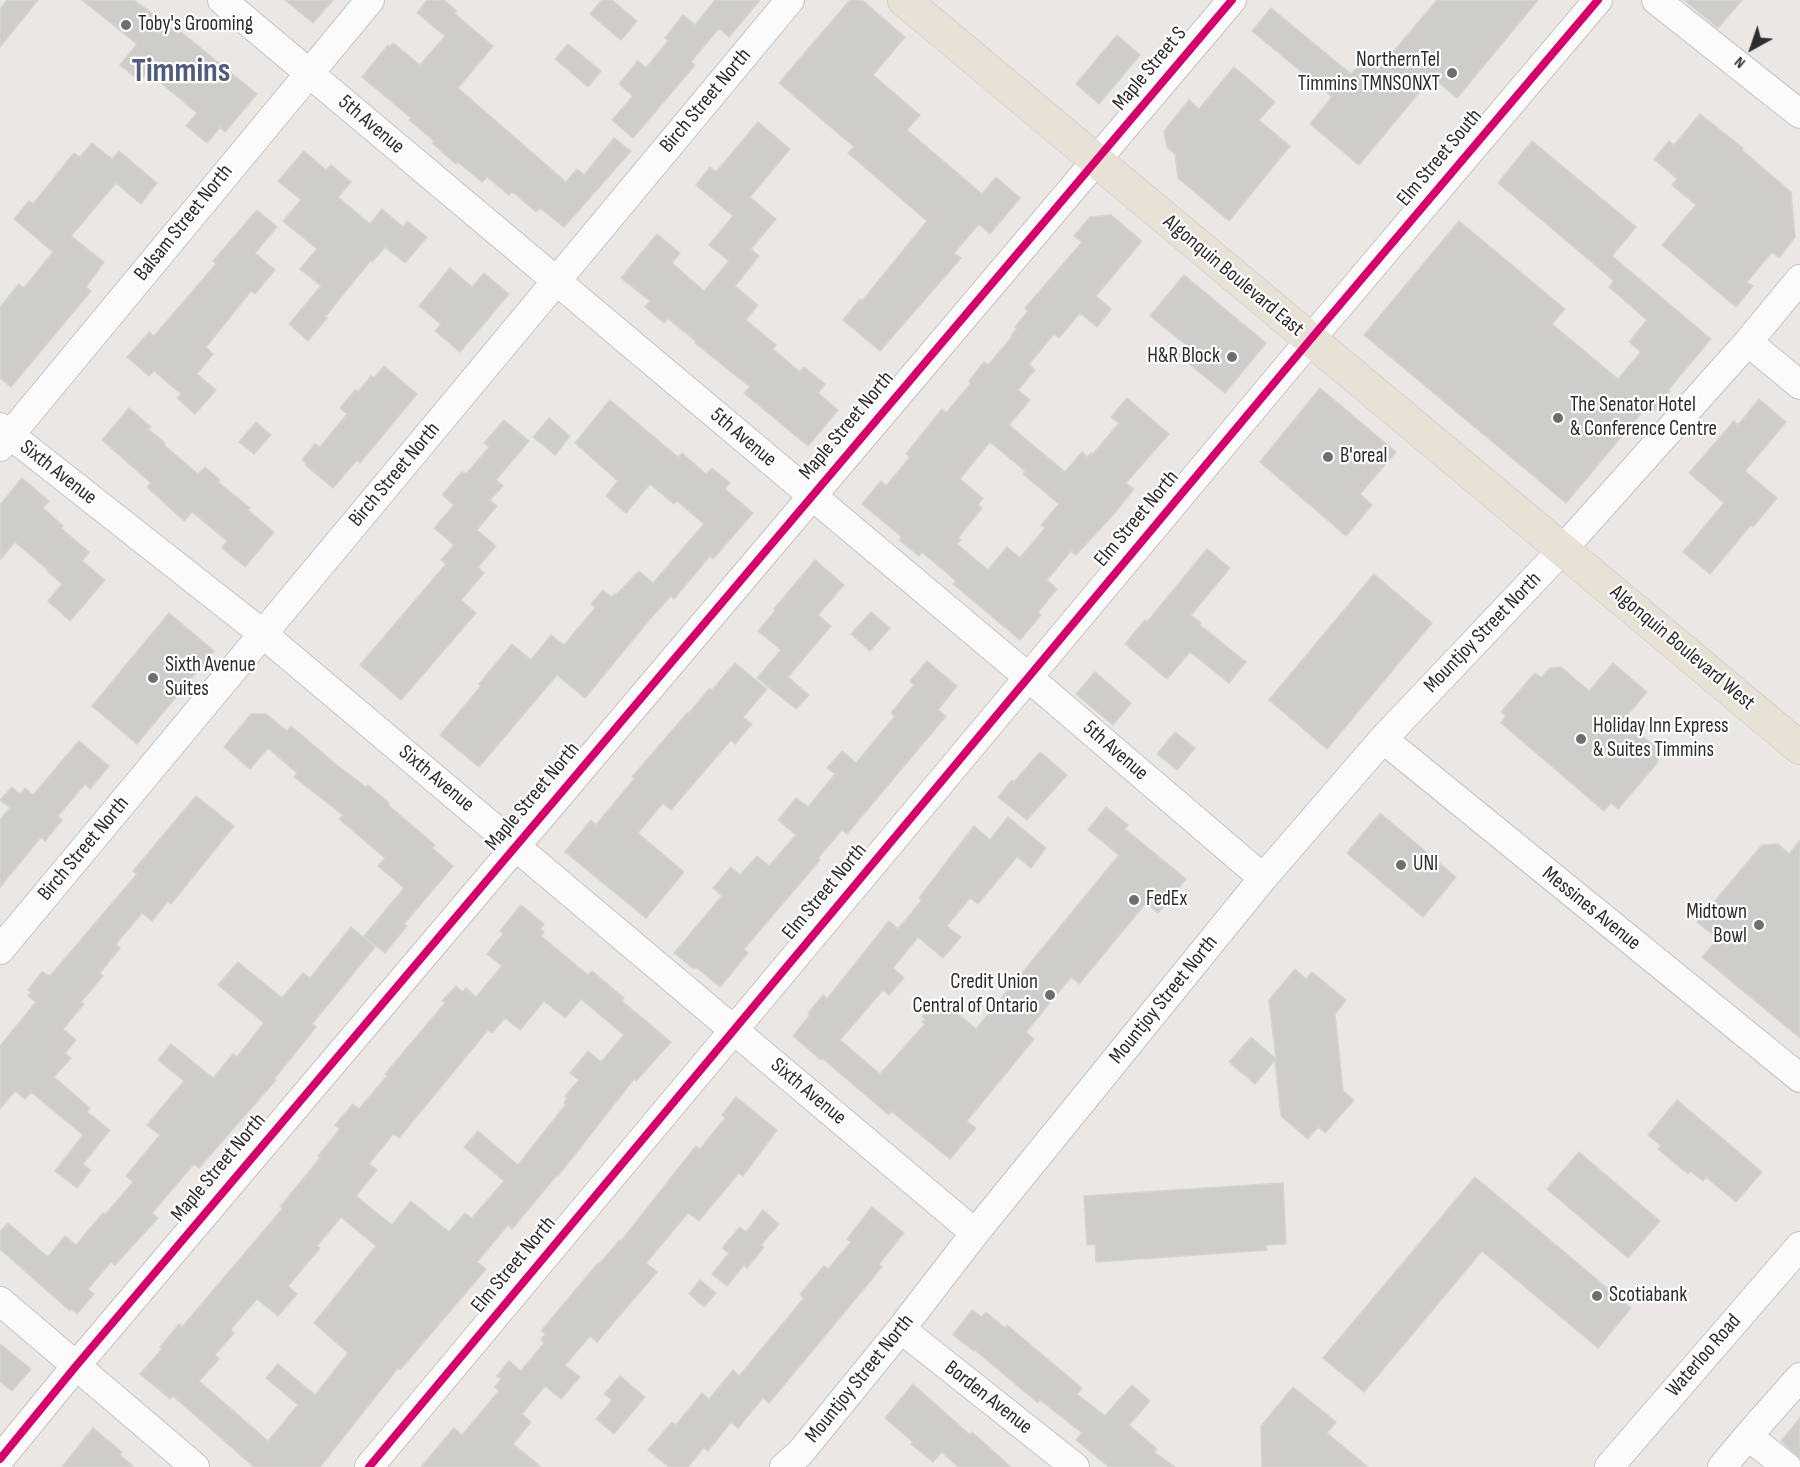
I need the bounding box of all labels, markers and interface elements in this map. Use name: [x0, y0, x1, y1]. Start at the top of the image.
place label: Toby's Grooming: [138, 12, 253, 38]
marker: Toby's Grooming: [119, 18, 133, 32]
north arrow: [1722, 18, 1782, 78]
street label: Maple Street S: [1108, 22, 1192, 116]
street label: Birch Street North: [655, 44, 757, 158]
place label: NorthernTel Timmins TMNSONXT: [1298, 48, 1440, 98]
text: N: [1731, 52, 1749, 72]
district label: Timmins: [132, 53, 230, 93]
marker: NorthernTel Timmins TMNSONXT: [1445, 66, 1459, 80]
street label: 5th Avenue: [333, 90, 409, 160]
street label: Elm Street South: [1392, 104, 1488, 212]
street label: Balsam Street North: [129, 160, 239, 286]
street label: Algonquin Boulevard East: [1157, 210, 1309, 342]
place label: H&R Block: [1147, 344, 1220, 370]
marker: H&R Block: [1225, 350, 1239, 364]
street label: Maple Street North: [794, 367, 900, 485]
place label: The Senator Hotel & Conference Centre: [1570, 393, 1717, 443]
street label: 5th Avenue: [705, 403, 781, 473]
marker: The Senator Hotel & Conference Centre: [1551, 411, 1565, 425]
street label: Birch Street North: [344, 418, 446, 532]
street label: Sixth Avenue: [14, 435, 102, 511]
place label: B'oreal: [1340, 444, 1387, 470]
marker: B'oreal: [1321, 450, 1335, 464]
street label: Elm Street North: [1089, 466, 1185, 572]
street label: Mountjoy Street North: [1419, 567, 1547, 699]
street label: Algonquin Boulevard West: [1604, 580, 1760, 716]
place label: Sixth Avenue Suites: [165, 653, 256, 703]
marker: Sixth Avenue Suites: [146, 671, 160, 685]
place label: Holiday Inn Express & Suites Timmins: [1593, 714, 1729, 764]
street label: 5th Avenue: [1077, 716, 1153, 786]
marker: Holiday Inn Express & Suites Timmins: [1574, 732, 1588, 746]
street label: Maple Street North: [480, 738, 586, 856]
street label: Sixth Avenue: [393, 740, 479, 818]
street label: Birch Street North: [33, 792, 135, 906]
street label: Elm Street North: [777, 839, 873, 945]
place label: UNI: [1413, 852, 1438, 878]
marker: UNI: [1394, 858, 1408, 872]
street label: Messines Avenue: [1537, 862, 1645, 956]
place label: FedEx: [1146, 887, 1187, 913]
marker: FedEx: [1127, 893, 1141, 907]
place label: Midtown Bowl: [1686, 900, 1747, 950]
marker: Midtown Bowl: [1752, 918, 1766, 932]
street label: Mountjoy Street North: [1104, 931, 1224, 1069]
place label: Credit Union Central of Ontario: [912, 970, 1038, 1020]
marker: Credit Union Central of Ontario: [1043, 988, 1057, 1002]
street label: Sixth Avenue: [765, 1053, 851, 1131]
street label: Maple Street North: [166, 1109, 272, 1227]
street label: Elm Street North: [466, 1212, 562, 1318]
place label: Scotiabank: [1609, 1283, 1687, 1309]
marker: Scotiabank: [1590, 1289, 1604, 1303]
street label: Waterloo Road: [1661, 1309, 1747, 1403]
street label: Mountjoy Street North: [800, 1310, 920, 1448]
street label: Borden Avenue: [939, 1356, 1037, 1440]

